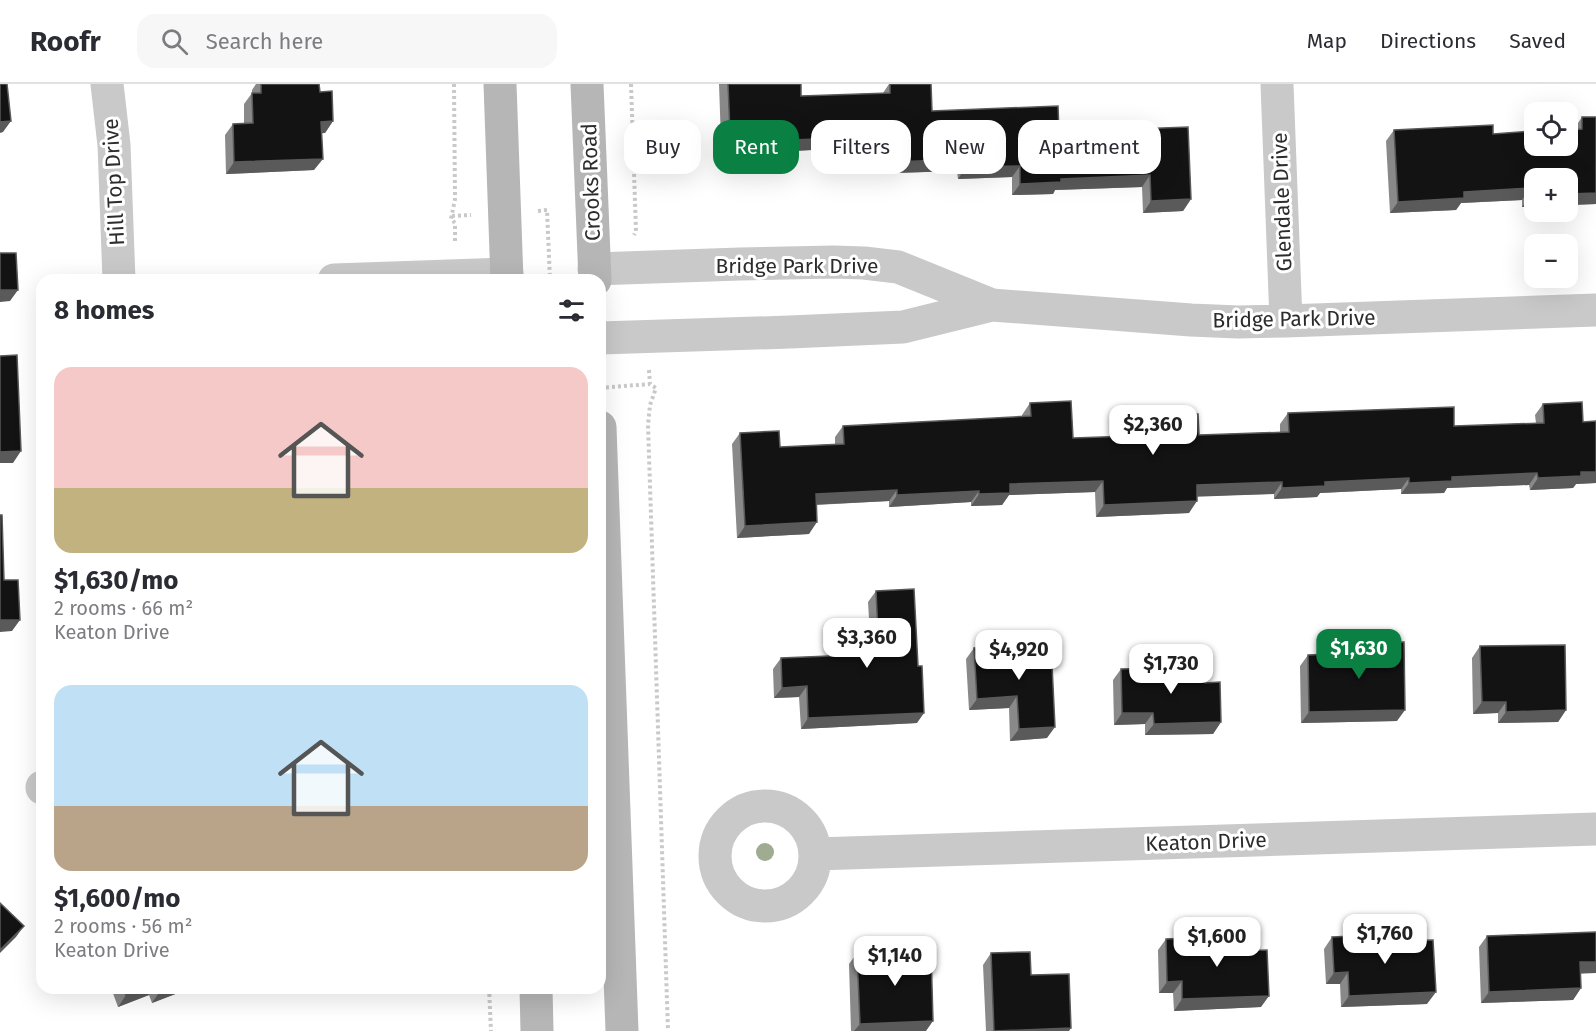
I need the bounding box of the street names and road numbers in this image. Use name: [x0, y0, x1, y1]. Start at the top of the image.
street label: Hill Top Drive: [98, 118, 130, 246]
street label: Crooks Road: [576, 123, 606, 241]
street label: Glendale Drive: [1267, 132, 1297, 272]
street label: Bridge Park Drive: [715, 253, 879, 279]
street label: Bridge Park Drive: [1212, 305, 1376, 333]
street label: Keaton Drive: [1145, 827, 1267, 857]

